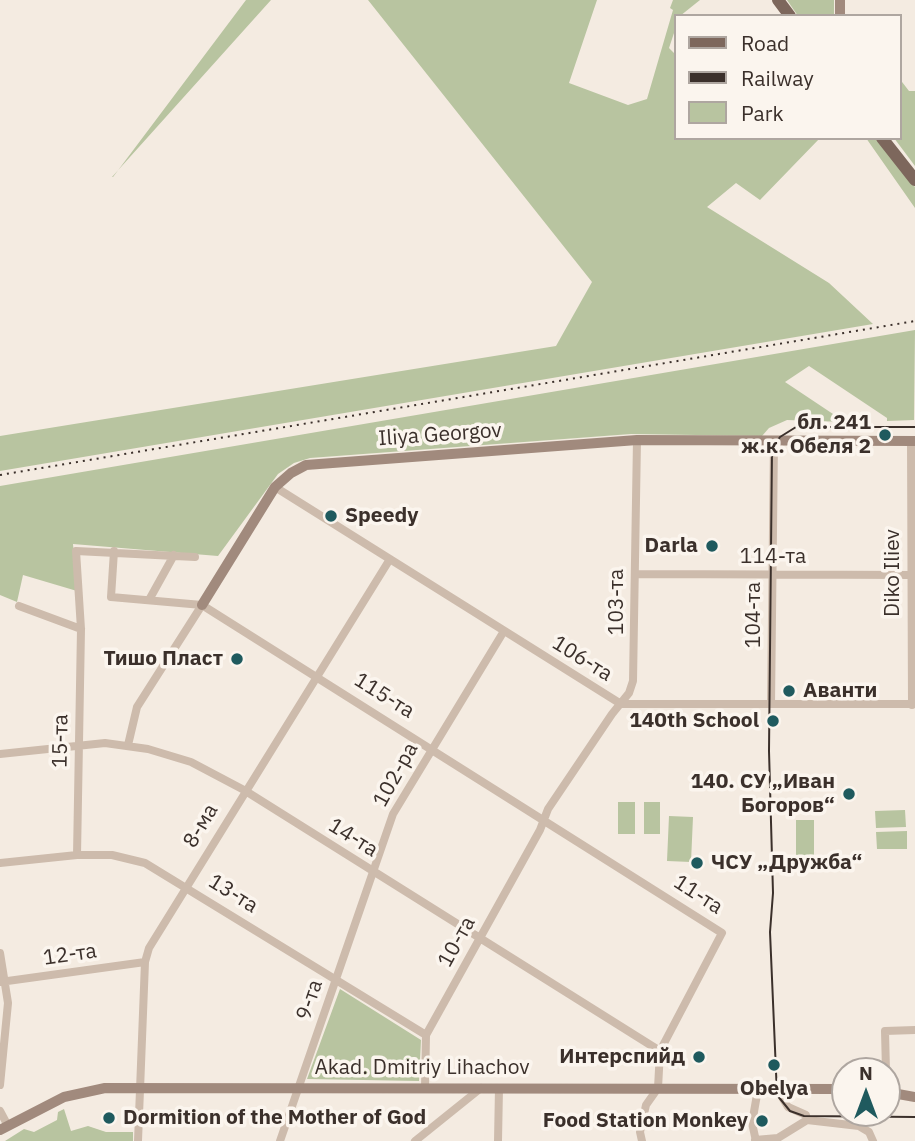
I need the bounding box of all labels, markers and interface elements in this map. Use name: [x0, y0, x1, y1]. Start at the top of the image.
legend: [674, 14, 901, 140]
text: Road: [741, 29, 789, 57]
text: Railway: [741, 64, 814, 92]
text: Park: [741, 99, 784, 127]
place label: бл. 241 ж.к. Обеля 2: [741, 410, 871, 460]
street label: Iliya Georgov: [377, 418, 503, 452]
marker: бл. 241 ж.к. Обеля 2: [877, 427, 893, 443]
place label: Speedy: [345, 503, 418, 529]
marker: Speedy: [323, 508, 339, 524]
street label: Diko Iliev: [880, 529, 906, 617]
place label: Darla: [645, 533, 698, 559]
marker: Darla: [704, 538, 720, 554]
street label: 114-та: [740, 544, 806, 570]
street label: 103-та: [604, 569, 630, 635]
street label: 104-та: [741, 582, 767, 648]
street label: 106-та: [547, 631, 617, 687]
place label: Тишо Пласт: [103, 646, 223, 672]
marker: Тишо Пласт: [229, 651, 245, 667]
street label: 115-та: [349, 668, 419, 724]
place label: Аванти: [803, 678, 877, 704]
marker: Аванти: [781, 683, 797, 699]
place label: 140th School: [629, 708, 759, 734]
marker: 140th School: [765, 713, 781, 729]
street label: 15-та: [48, 714, 74, 768]
street label: 102-ра: [368, 738, 424, 812]
place label: 140. СУ „Иван Богоров“: [690, 769, 835, 819]
marker: 140. СУ „Иван Богоров“: [841, 786, 857, 802]
street label: 8-ма: [178, 799, 224, 853]
street label: 14-та: [324, 813, 382, 863]
place label: ЧСУ „Дружба“: [711, 850, 862, 876]
marker: ЧСУ „Дружба“: [689, 855, 705, 871]
street label: 13-та: [204, 869, 262, 919]
street label: 11-та: [669, 870, 727, 920]
street label: 10-та: [433, 912, 481, 972]
street label: 12-та: [42, 939, 98, 971]
street label: 9-та: [291, 976, 329, 1024]
place label: Интерспийд: [559, 1044, 685, 1070]
marker: Интерспийд: [691, 1049, 707, 1065]
street label: Akad. Dmitriy Lihachov: [314, 1055, 530, 1081]
marker: Obelya: [766, 1057, 782, 1073]
north arrow: [831, 1057, 901, 1127]
text: N: [859, 1061, 873, 1085]
place label: Obelya: [740, 1076, 808, 1102]
place label: Dormition of the Mother of God: [123, 1105, 426, 1131]
place label: Food Station Monkey: [543, 1108, 748, 1134]
marker: Dormition of the Mother of God: [101, 1110, 117, 1126]
marker: Food Station Monkey: [754, 1113, 770, 1129]

